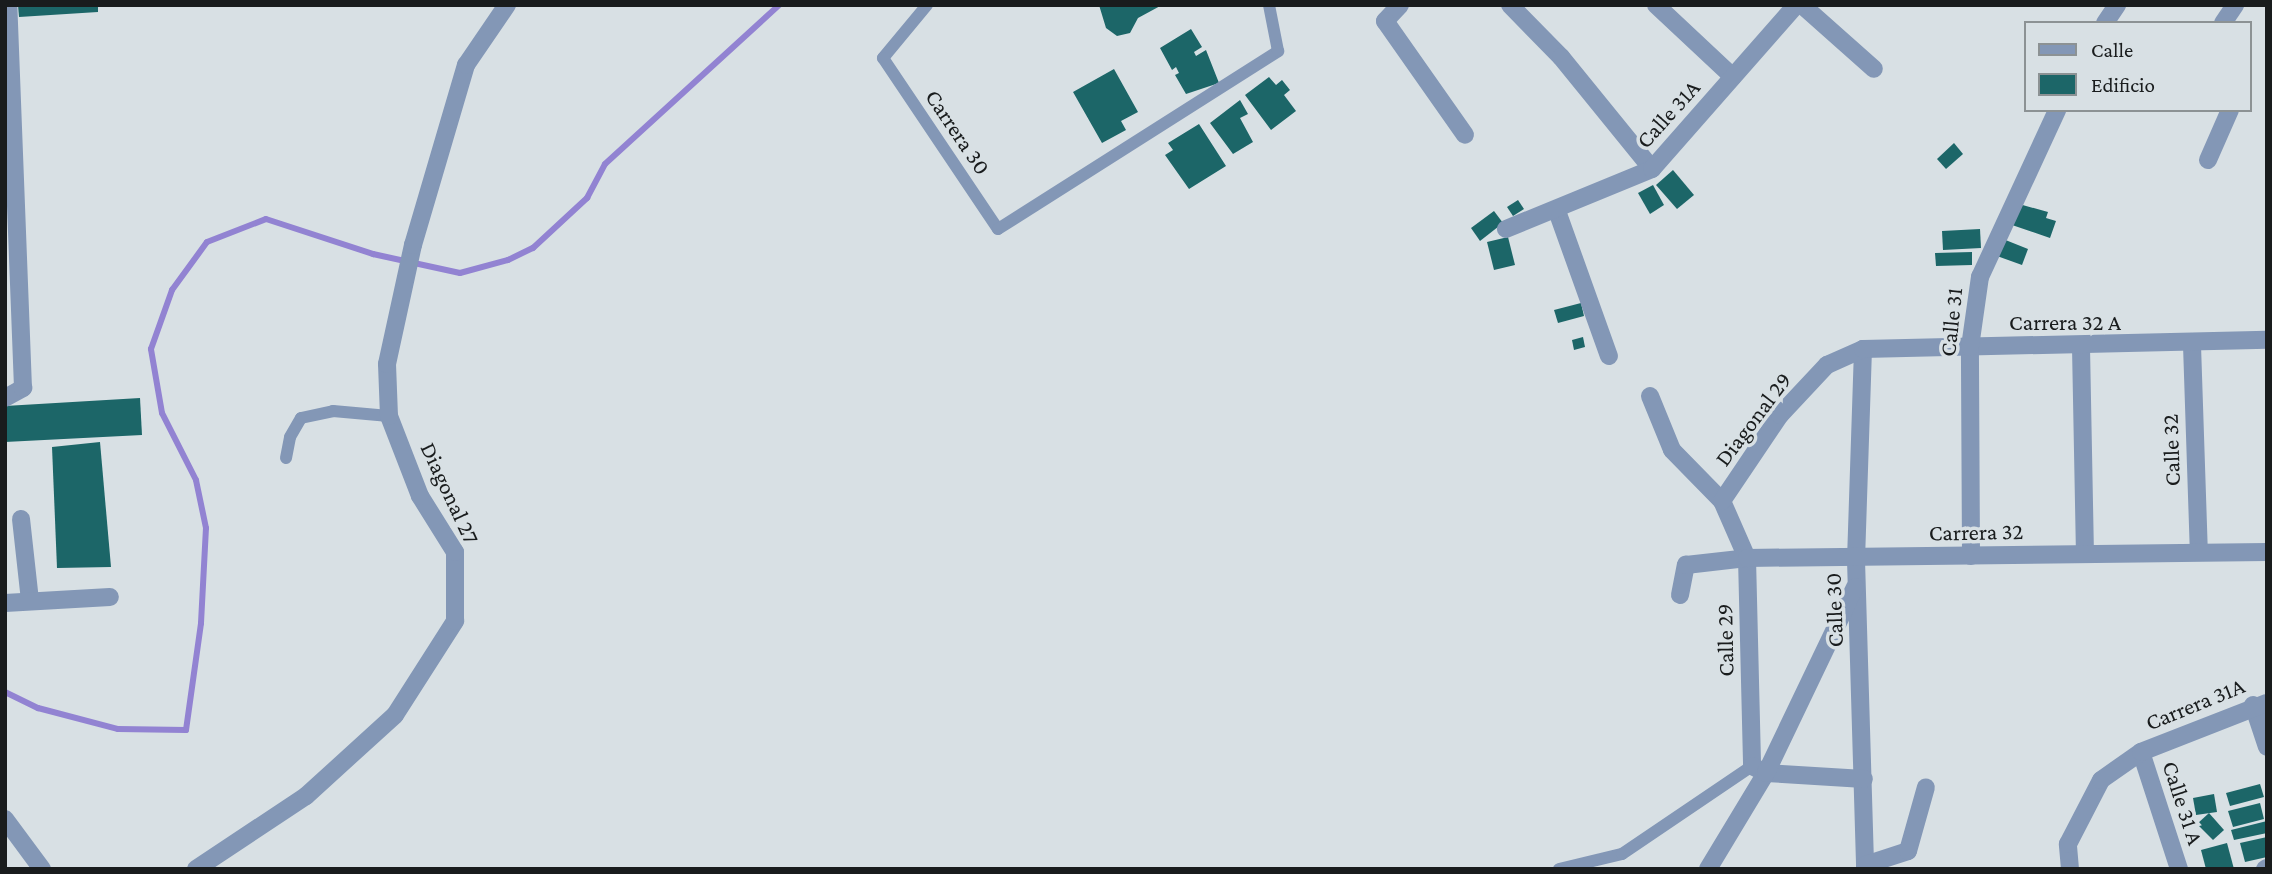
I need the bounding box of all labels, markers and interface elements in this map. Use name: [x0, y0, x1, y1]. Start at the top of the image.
legend: [2024, 21, 2251, 112]
text: Calle: [2091, 38, 2133, 62]
text: Edificio: [2091, 73, 2155, 97]
street label: Calle 31A: [1630, 74, 1706, 154]
street label: Carrera 30: [920, 84, 996, 180]
street label: Calle 31: [1934, 286, 1968, 358]
street label: Carrera 32 A: [2009, 308, 2121, 336]
street label: Diagonal 29: [1709, 367, 1797, 471]
street label: Calle 32: [2156, 413, 2186, 487]
street label: Diagonal 27: [414, 438, 486, 548]
street label: Carrera 32: [1929, 517, 2023, 547]
street label: Calle 30: [1819, 572, 1849, 648]
street label: Calle 29: [1711, 603, 1739, 677]
street label: Carrera 31A: [2141, 672, 2249, 736]
street label: Calle 31 A: [2157, 758, 2209, 848]

